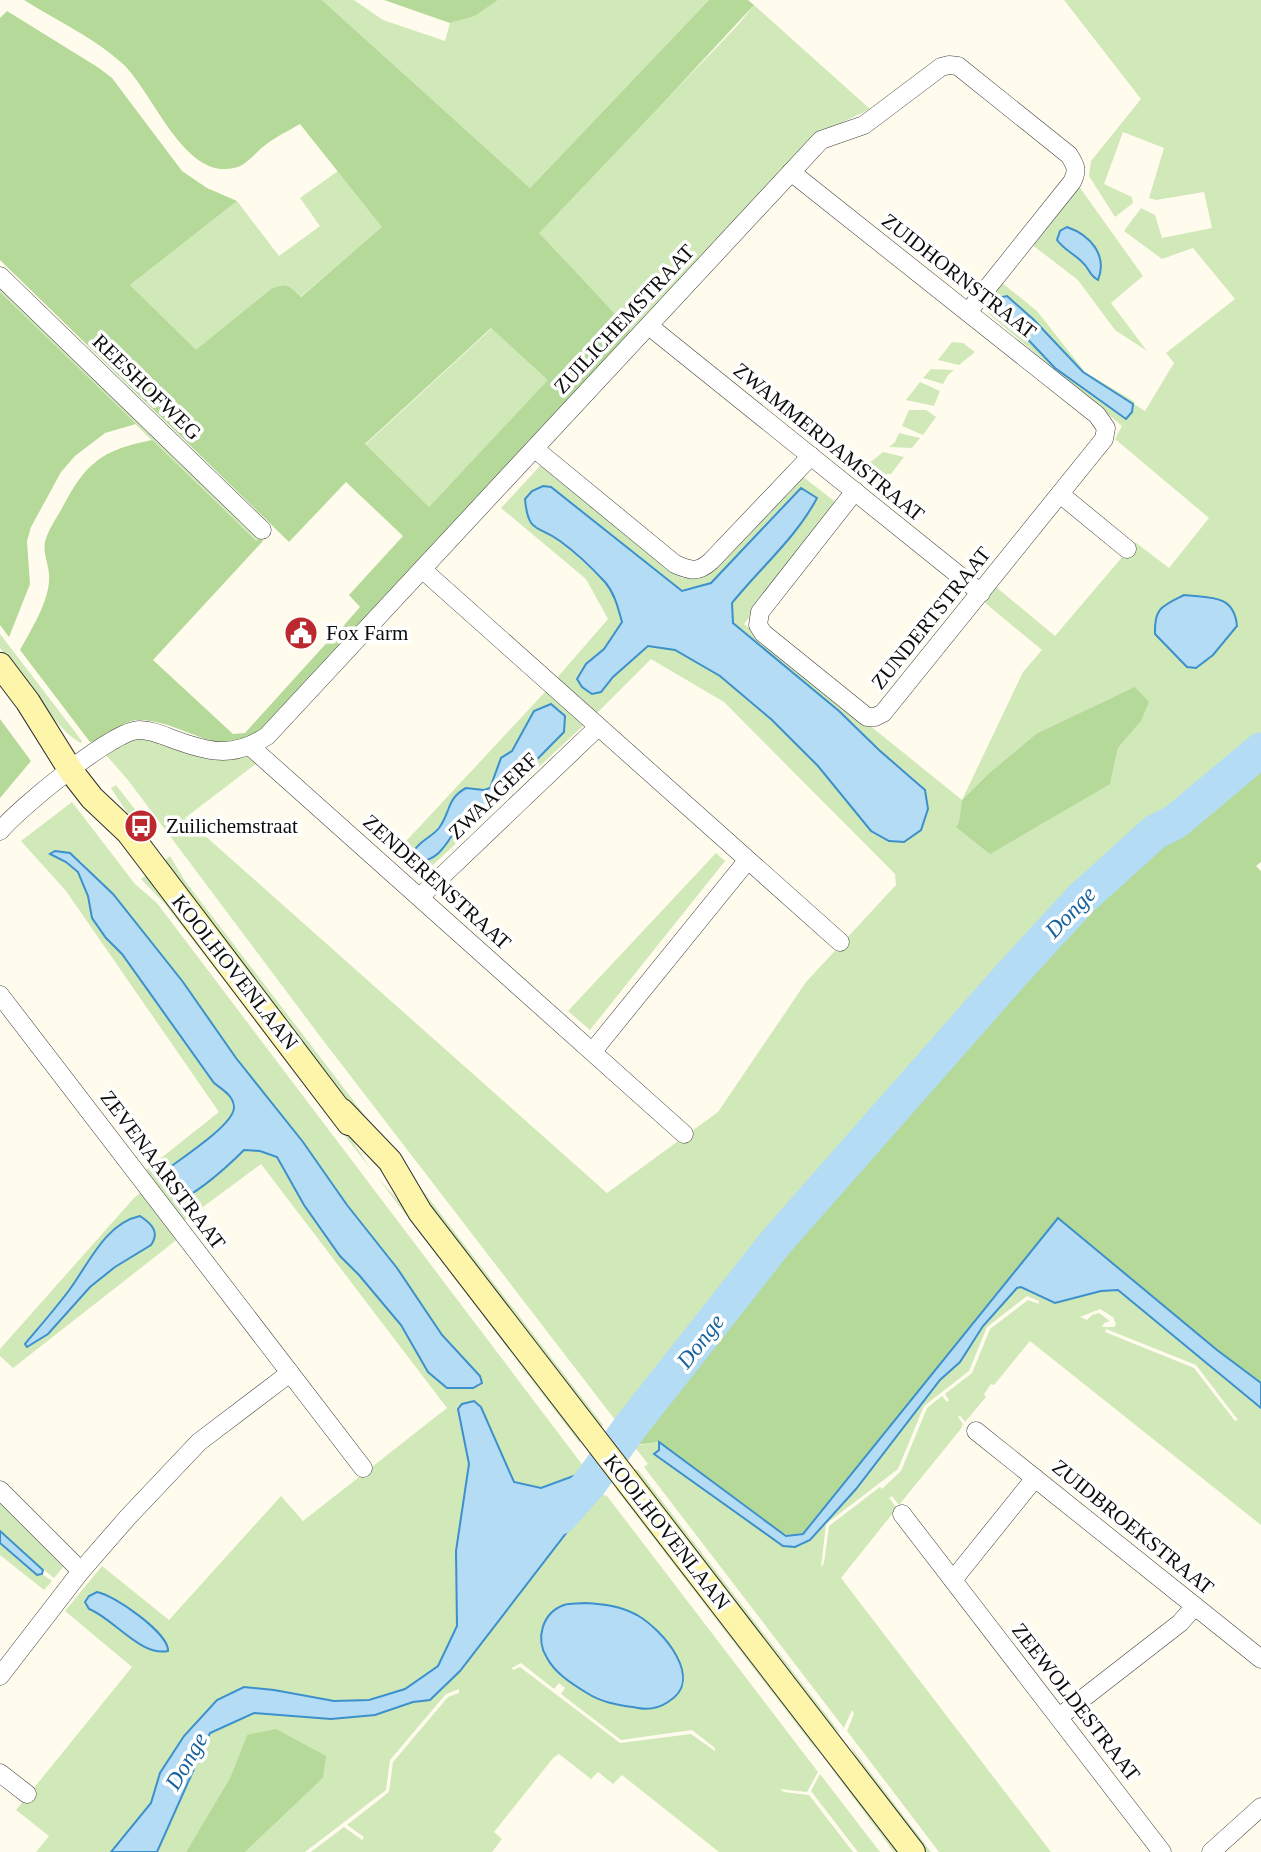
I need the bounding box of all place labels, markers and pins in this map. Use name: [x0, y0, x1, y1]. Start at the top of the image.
public building icon: Fox Farm: [282, 614, 320, 652]
place label: Fox Farm: [326, 621, 408, 645]
bus stop icon: Zuilichemstraat: [122, 807, 160, 845]
place label: Zuilichemstraat: [166, 814, 298, 838]

